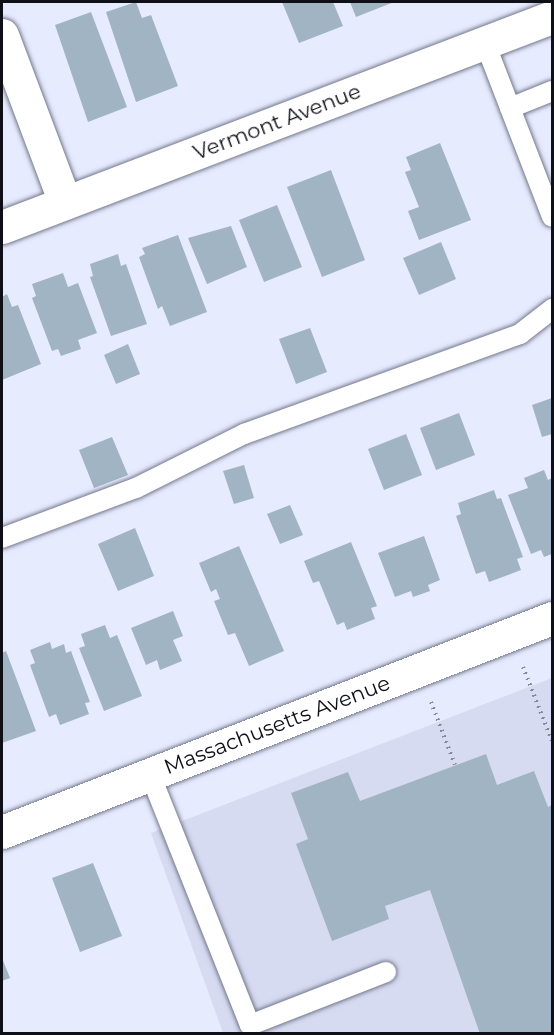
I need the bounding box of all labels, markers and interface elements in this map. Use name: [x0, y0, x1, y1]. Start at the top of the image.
street label: Vermont Avenue: [190, 78, 364, 166]
street label: Massachusetts Avenue: [160, 670, 394, 780]

